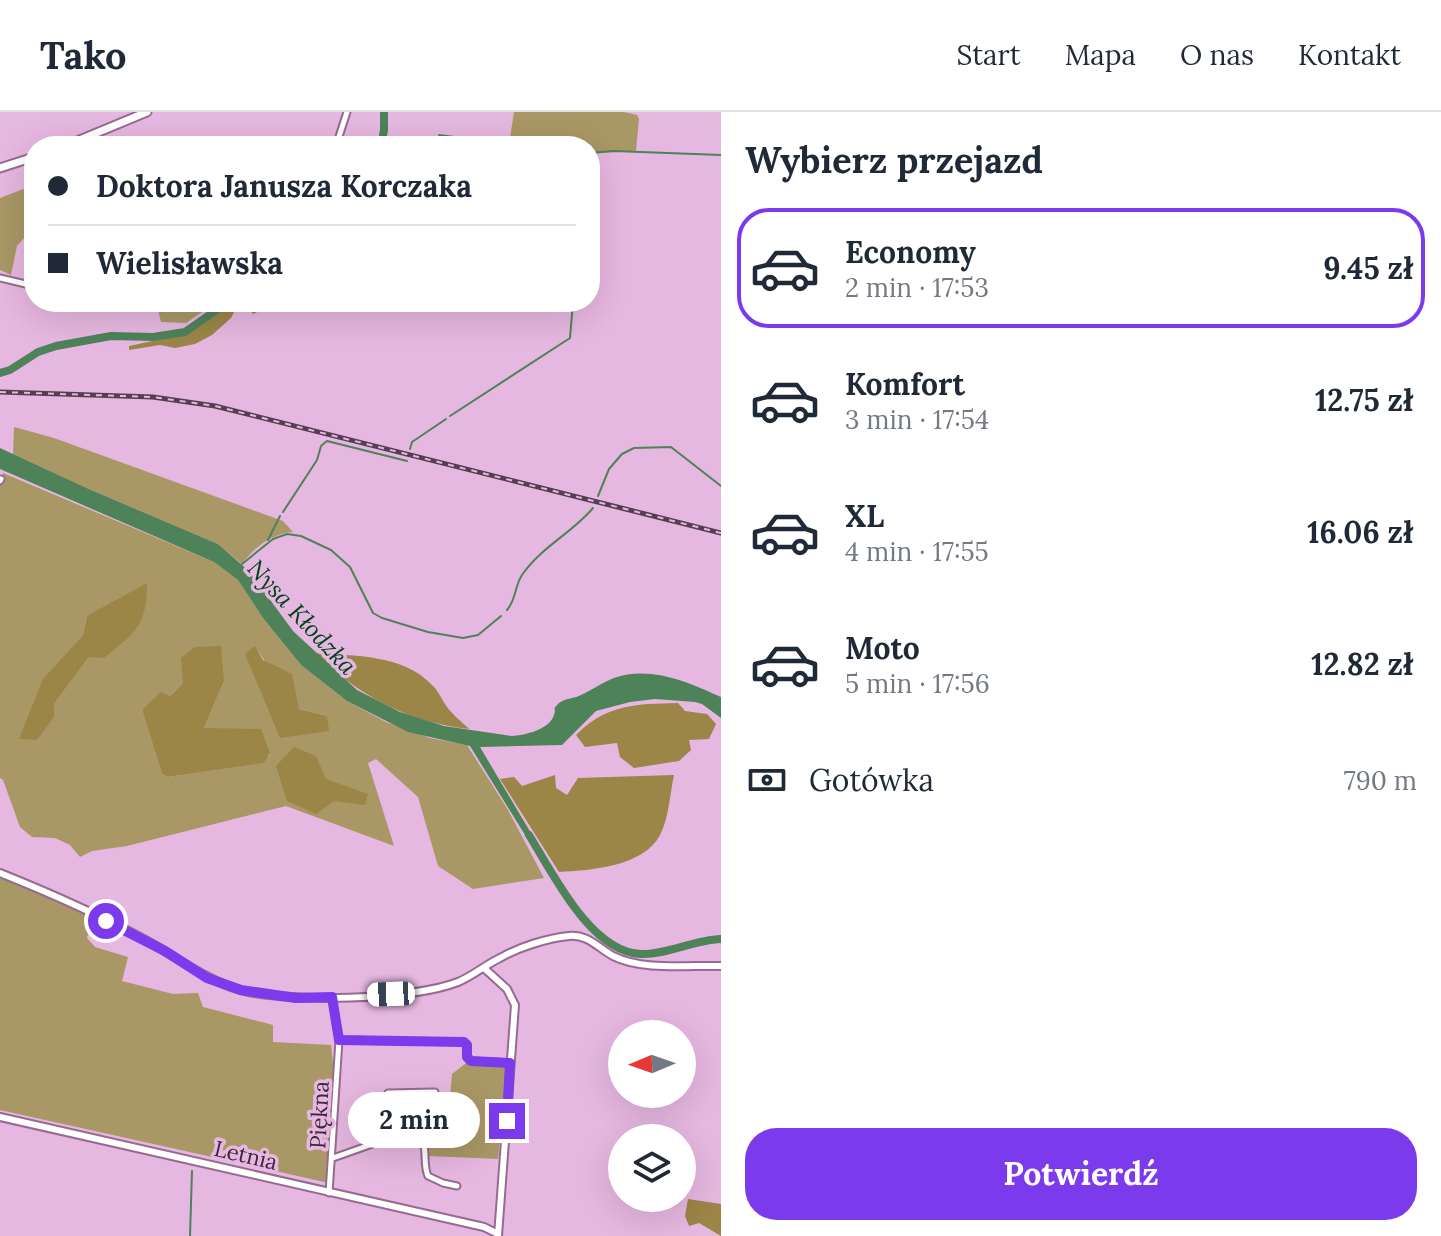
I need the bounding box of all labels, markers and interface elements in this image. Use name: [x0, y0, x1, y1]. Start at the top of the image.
text: Tako: [40, 31, 127, 79]
text: Start: [956, 37, 1021, 73]
text: Mapa: [1065, 37, 1136, 73]
text: O nas: [1180, 37, 1254, 73]
text: Kontakt: [1298, 37, 1401, 73]
text: Wybierz przejazd: [745, 137, 1043, 183]
text: Doktora Janusza Korczaka: [96, 167, 472, 205]
icon: car: [749, 232, 821, 304]
text: Economy: [845, 233, 976, 271]
text: Wielisławska: [96, 244, 283, 282]
text: 9.45 zł: [1323, 249, 1413, 287]
text: 2 min · 17:53: [845, 271, 989, 304]
icon: car: [749, 364, 821, 436]
text: Komfort: [845, 365, 965, 403]
text: 12.75 zł: [1315, 381, 1413, 419]
text: 3 min · 17:54: [845, 403, 989, 436]
icon: car: [749, 496, 821, 568]
text: XL: [845, 497, 884, 535]
text: 16.06 zł: [1307, 513, 1413, 551]
text: 4 min · 17:55: [845, 535, 989, 568]
water label: Nysa Kłodzka: [241, 553, 364, 682]
icon: car: [749, 628, 821, 700]
text: Moto: [845, 629, 920, 667]
text: 12.82 zł: [1311, 645, 1413, 683]
text: 5 min · 17:56: [845, 667, 990, 700]
icon: cash: [745, 758, 789, 802]
text: Gotówka: [809, 761, 934, 799]
text: 790 m: [1344, 764, 1417, 797]
route start: [88, 903, 124, 939]
car: [367, 981, 415, 1007]
north arrow: [608, 1020, 696, 1108]
map controls: [608, 1020, 696, 1212]
street label: Piękna: [303, 1080, 335, 1150]
callout: 2 min: [347, 1093, 479, 1149]
text: 2 min: [379, 1103, 449, 1136]
route end: [489, 1103, 525, 1139]
button: layers: [608, 1124, 696, 1212]
button: Potwierdź: [745, 1128, 1417, 1220]
street label: Letnia: [212, 1134, 280, 1176]

